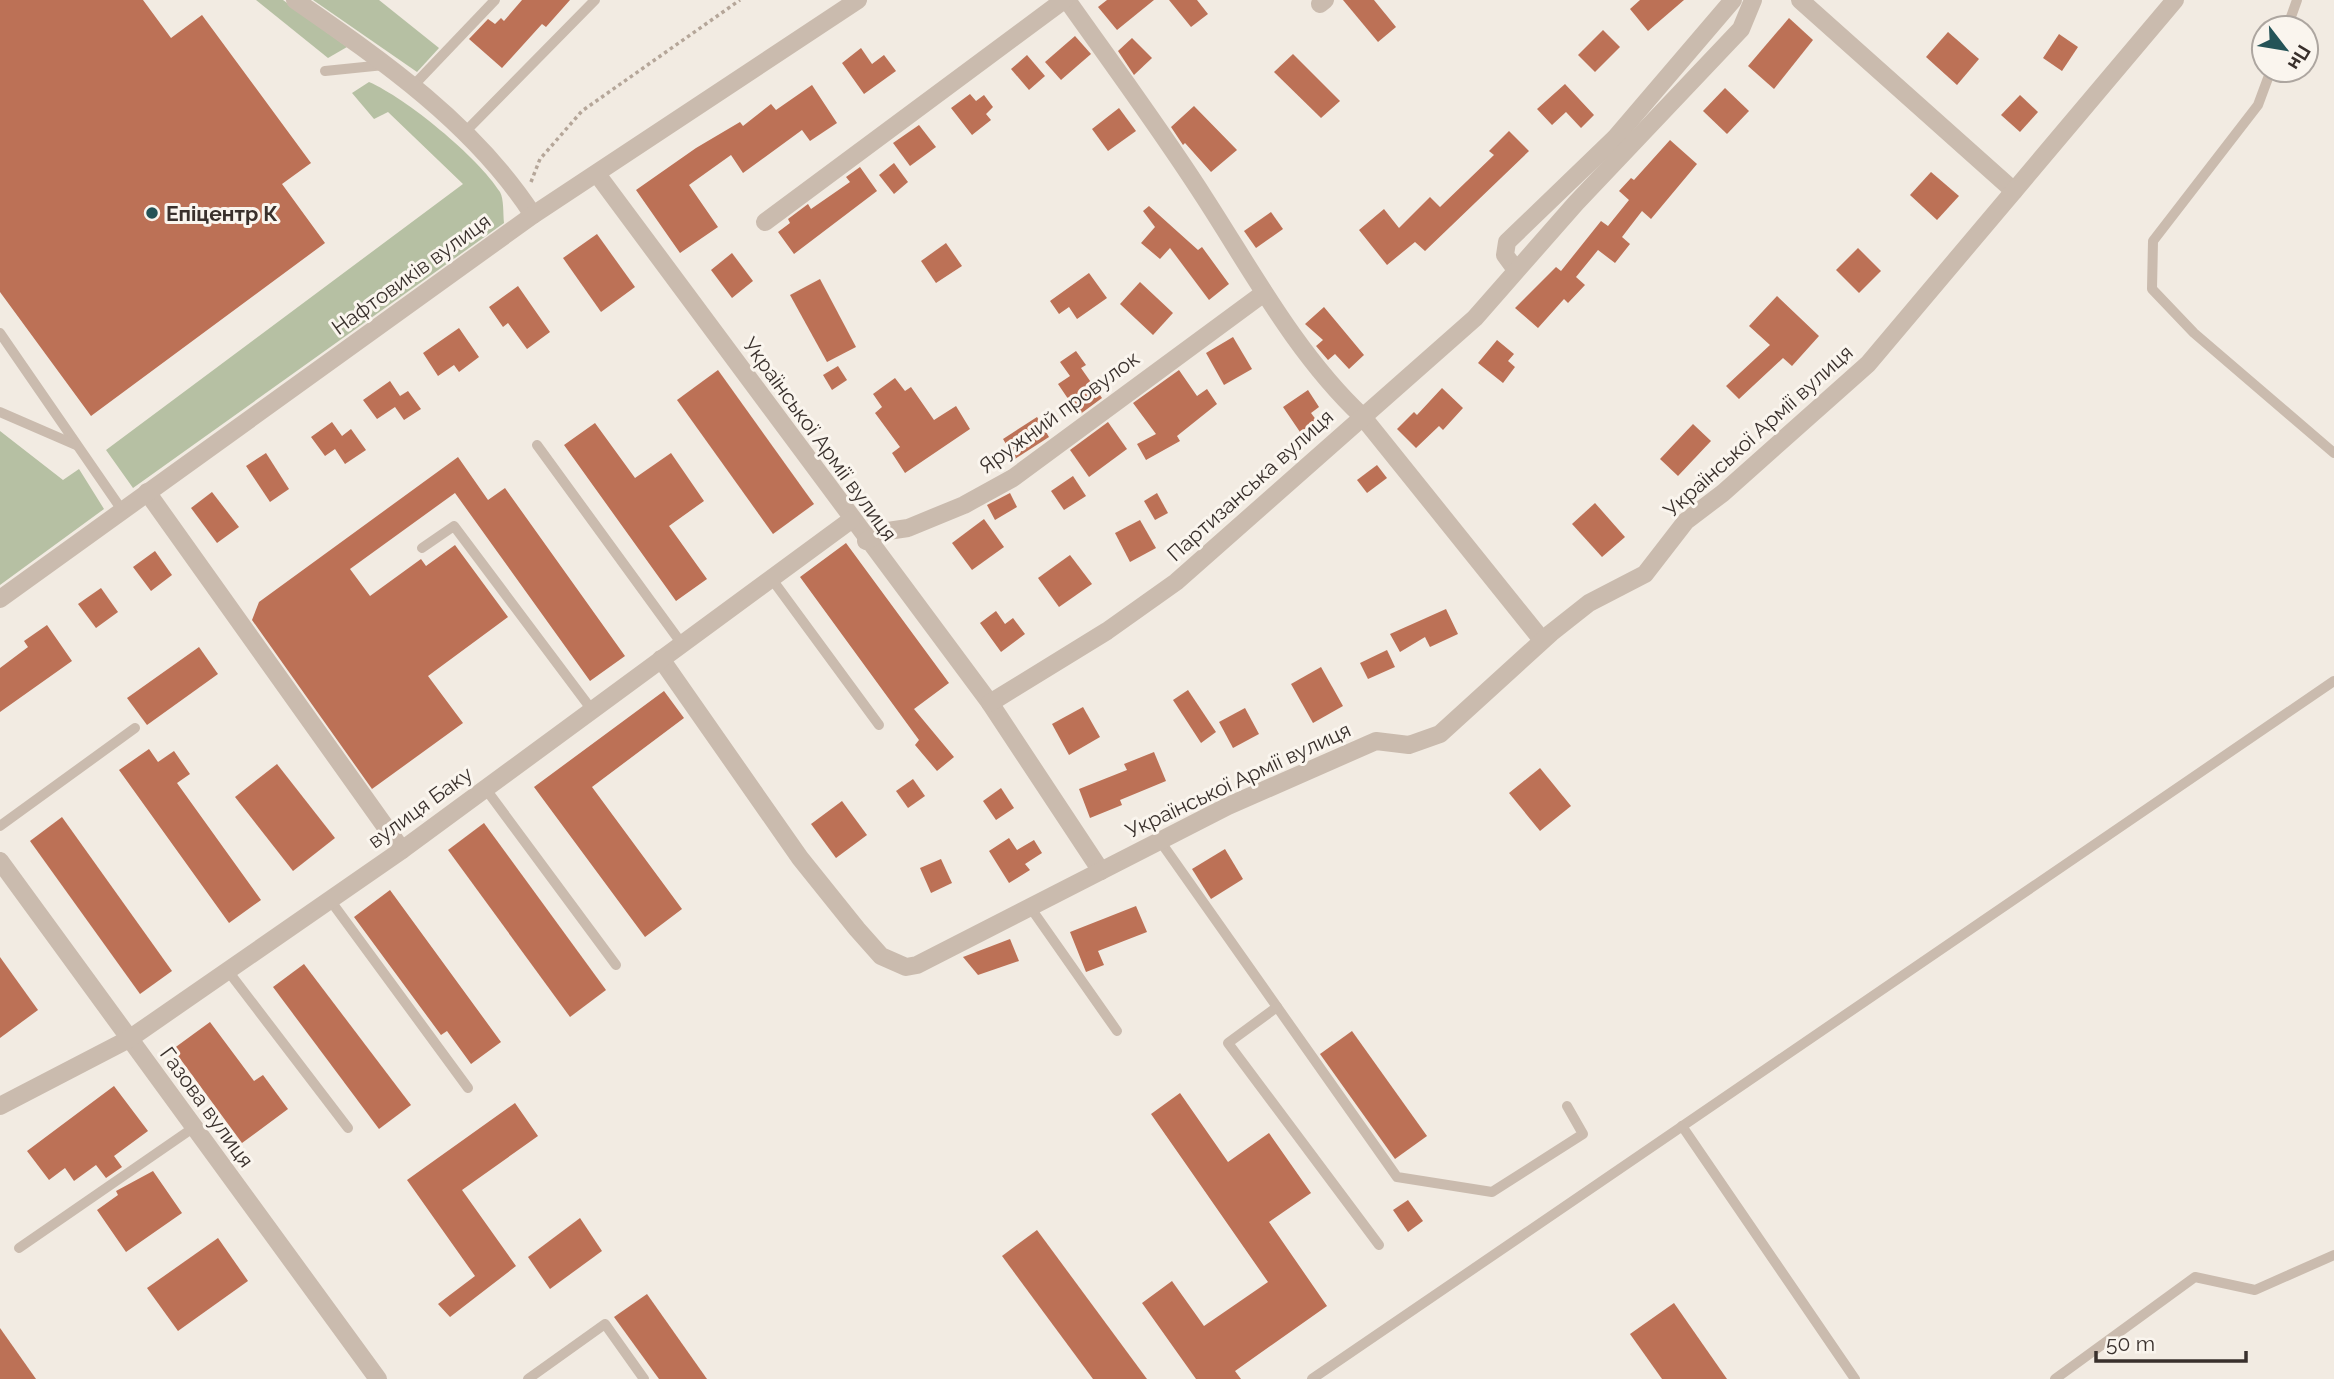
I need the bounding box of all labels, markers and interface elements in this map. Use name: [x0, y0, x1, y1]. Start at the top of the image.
north arrow: [2250, 14, 2320, 84]
text: Пн: [2284, 41, 2316, 74]
place label: Епіцентр К: [166, 201, 278, 226]
marker: Епіцентр К: [144, 205, 160, 221]
street label: Нафтовиків вулиця: [327, 208, 495, 340]
street label: Української Армії вулиця: [738, 332, 902, 546]
street label: Української Армії вулиця: [1658, 340, 1858, 522]
street label: Яружний провулок: [974, 345, 1144, 478]
street label: Партизанська вулиця: [1162, 404, 1338, 566]
street label: Української Армії вулиця: [1121, 717, 1355, 843]
street label: вулиця Баку: [363, 761, 477, 853]
street label: Газова вулиця: [155, 1042, 259, 1172]
scale bar: [2096, 1320, 2246, 1364]
text: 50 m: [2106, 1331, 2155, 1356]

